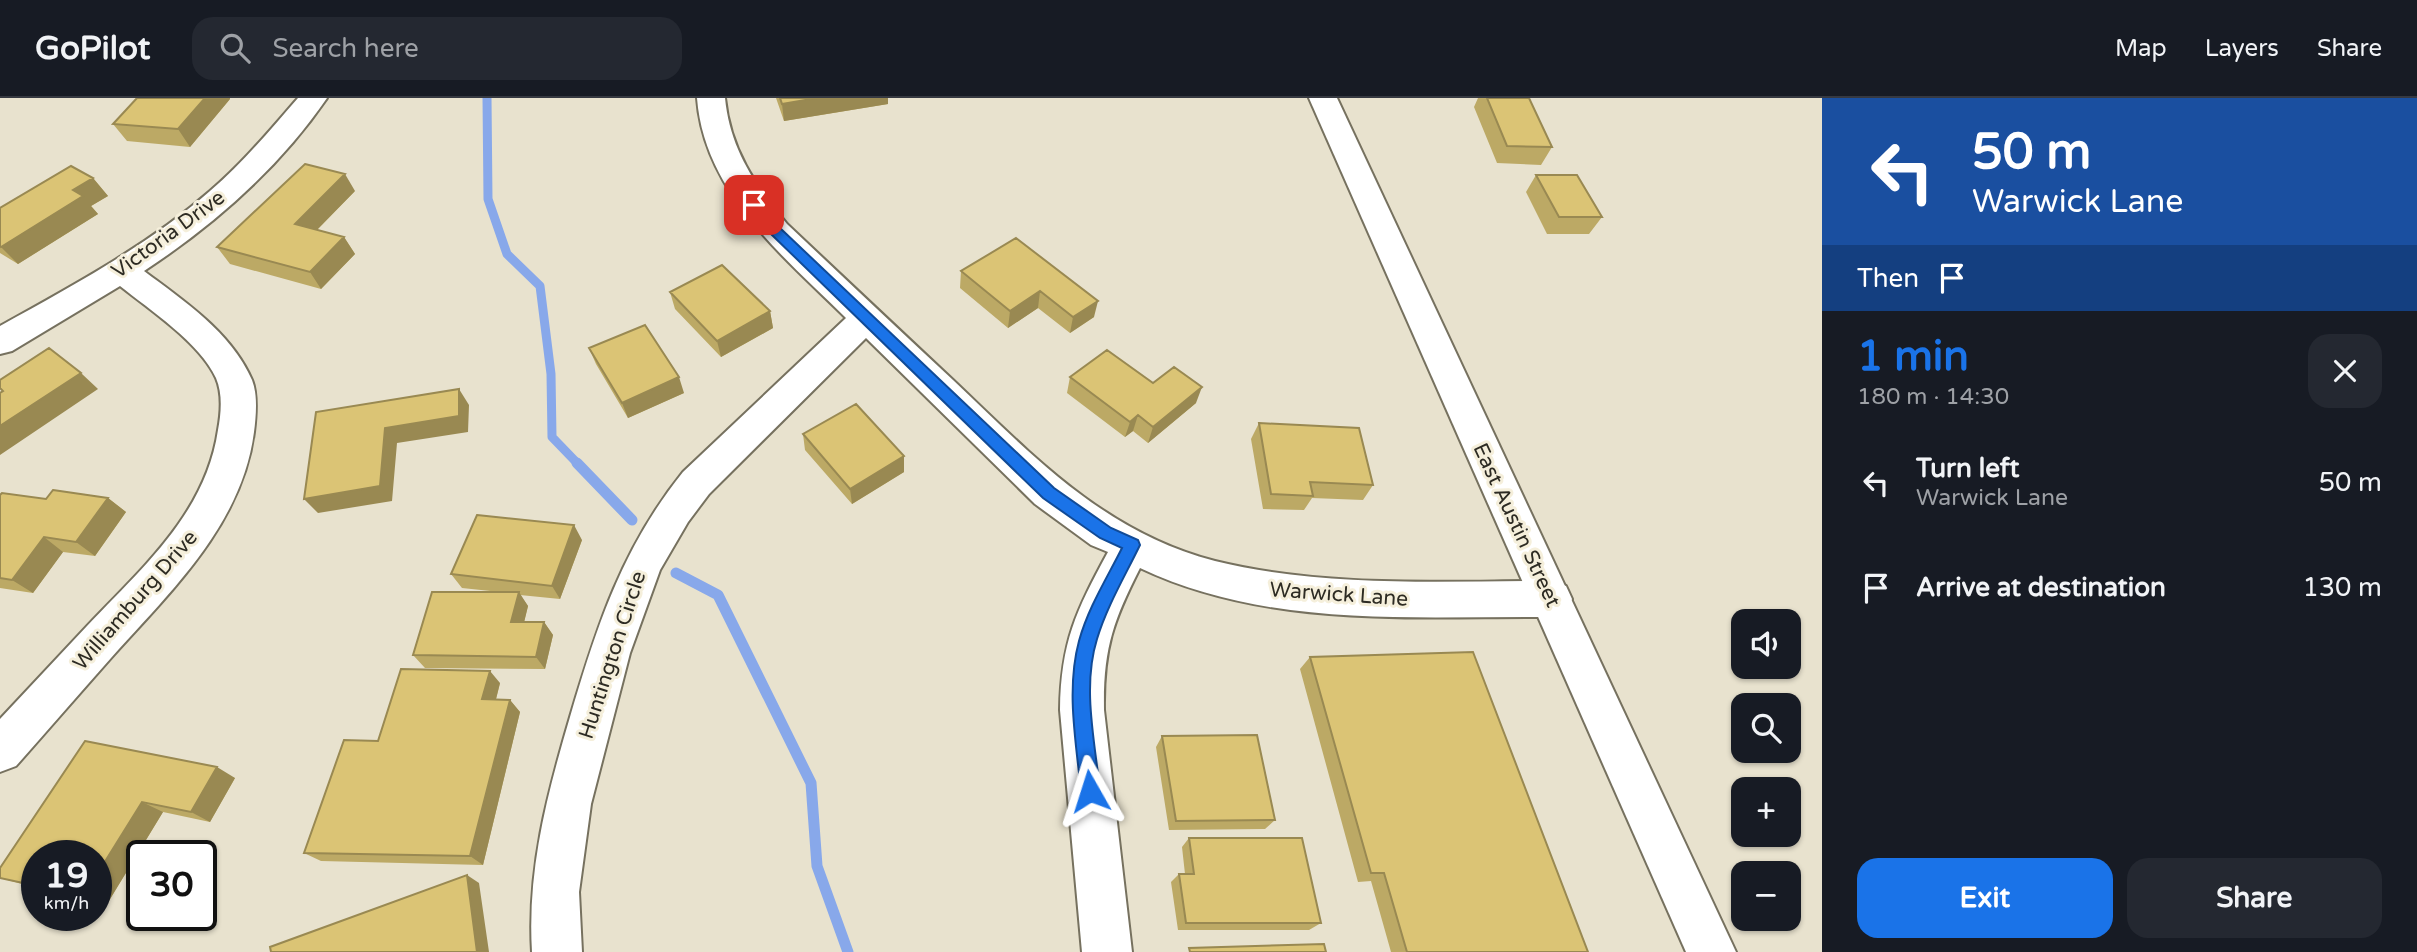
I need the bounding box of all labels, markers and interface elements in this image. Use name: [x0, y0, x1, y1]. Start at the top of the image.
search box: [192, 17, 682, 80]
text: GoPilot: [35, 29, 150, 68]
icon: search: [216, 29, 254, 67]
text: Search here: [272, 33, 419, 64]
text: Map: [2115, 34, 2167, 63]
text: Layers: [2205, 34, 2279, 63]
text: Share: [2317, 34, 2382, 63]
text: 50 m: [1972, 123, 2091, 182]
icon: left: [1857, 126, 1948, 217]
pin: [724, 175, 784, 235]
text: Warwick Lane: [1972, 183, 2183, 221]
street label: Victoria Drive: [107, 185, 230, 284]
icon: arrive: [735, 186, 773, 224]
icon: arrive: [1933, 259, 1971, 297]
text: Then: [1857, 263, 1919, 294]
text: 1 min: [1857, 331, 1969, 382]
button: close: [2308, 334, 2382, 408]
text: 180 m · 14:30: [1857, 383, 2009, 411]
street label: East Austin Street: [1468, 439, 1566, 611]
text: Turn left: [1916, 453, 2019, 484]
icon: left: [1857, 464, 1895, 502]
text: 50 m: [2319, 467, 2382, 498]
text: Warwick Lane: [1916, 484, 2068, 512]
street label: Williamburg Drive: [68, 525, 203, 675]
street label: Huntington Circle: [574, 568, 651, 742]
icon: arrive: [1857, 569, 1895, 607]
text: Arrive at destination: [1916, 572, 2166, 603]
text: 130 m: [2302, 572, 2382, 603]
street label: Warwick Lane: [1269, 577, 1409, 612]
map controls: [1731, 609, 1801, 931]
button: sound: [1731, 609, 1801, 679]
button: search: [1731, 693, 1801, 763]
position arrow: [1053, 754, 1127, 828]
button: +: [1731, 777, 1801, 847]
speed limit sign: 30: [126, 840, 217, 931]
text: 19: [45, 855, 88, 897]
button: Exit: [1857, 858, 2113, 938]
button: Share: [2127, 858, 2382, 938]
button: −: [1731, 861, 1801, 931]
text: km/h: [44, 892, 89, 914]

